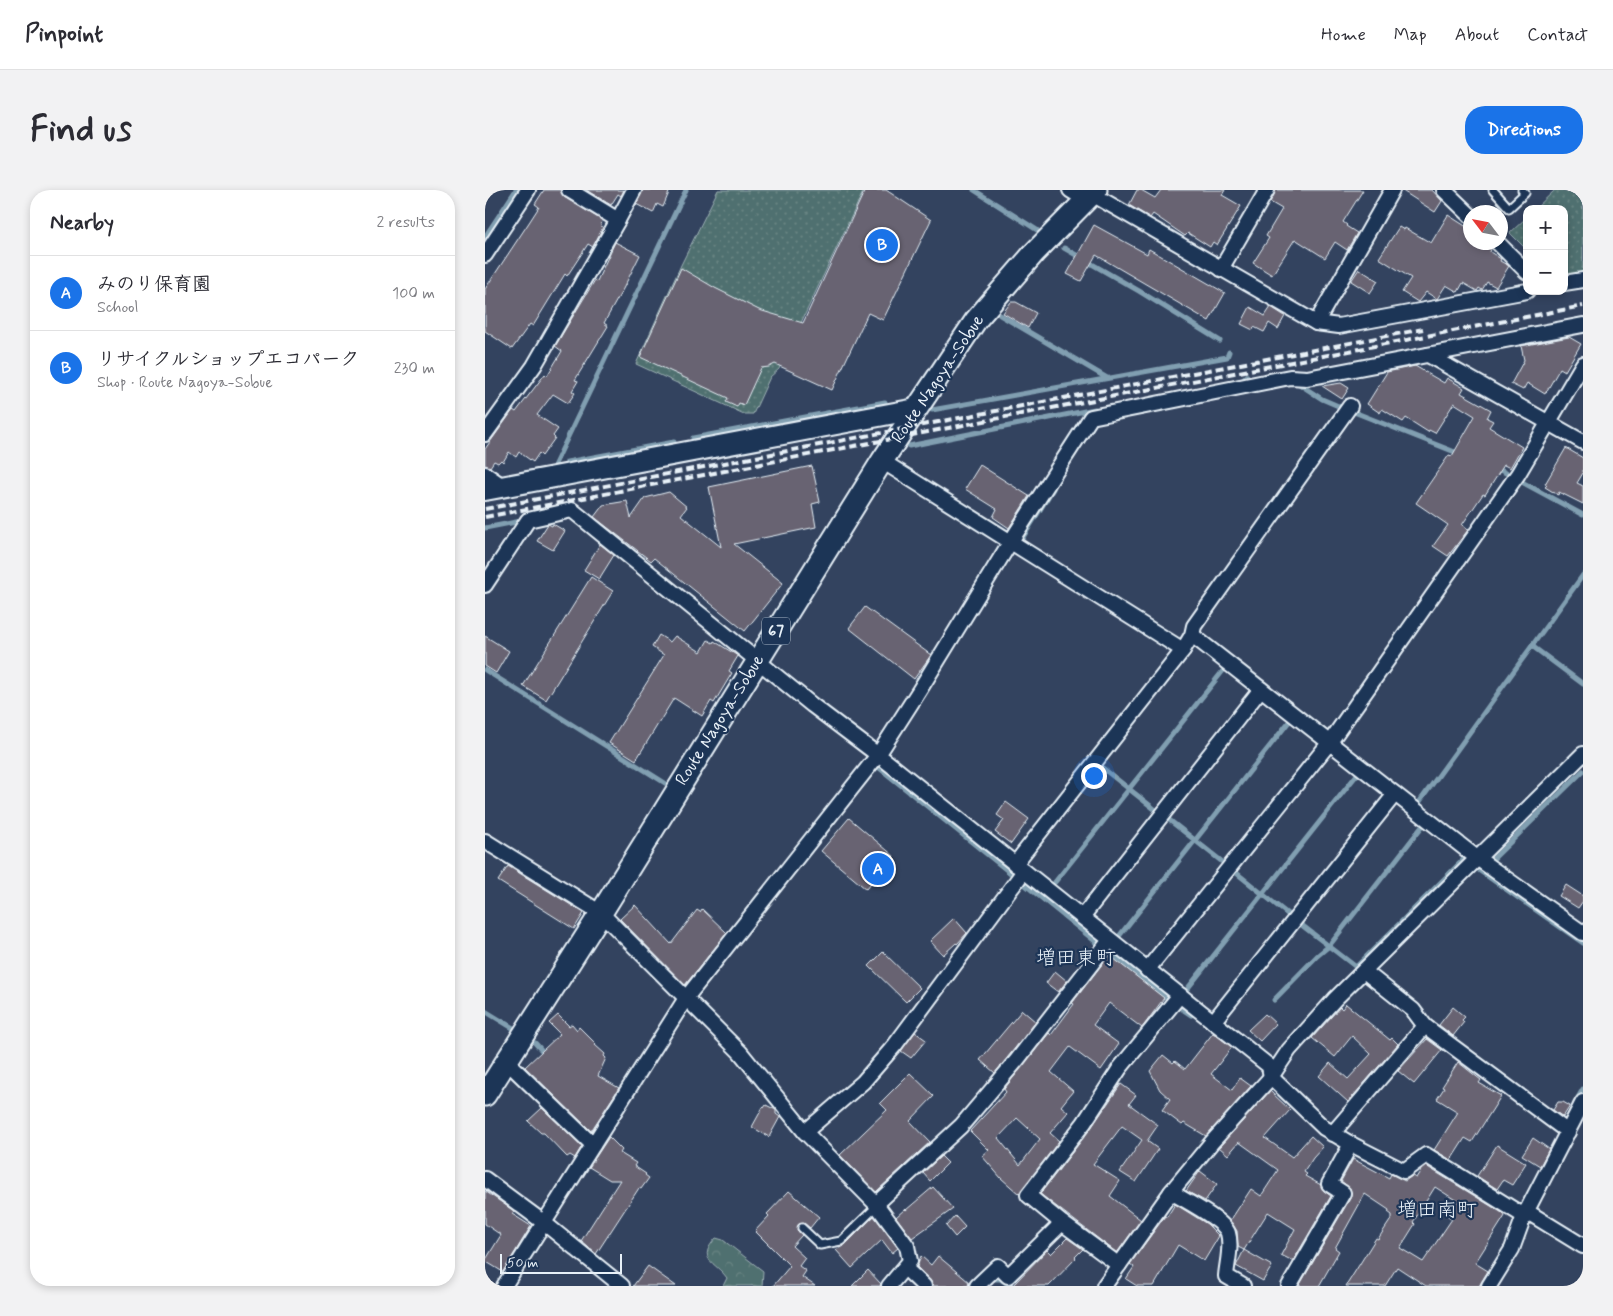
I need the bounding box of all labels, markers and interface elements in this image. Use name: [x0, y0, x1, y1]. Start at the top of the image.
text: Pinpoint: [25, 19, 103, 50]
text: Home: [1321, 23, 1366, 47]
text: Map: [1394, 23, 1427, 47]
text: About: [1455, 23, 1499, 47]
text: Contact: [1527, 23, 1588, 47]
button: Directions: [1465, 106, 1583, 154]
text: Find us: [30, 107, 132, 153]
north arrow: [1463, 205, 1508, 250]
map controls: [1523, 205, 1568, 295]
button: +: [1523, 205, 1568, 250]
text: Nearby: [50, 209, 114, 237]
text: 2 results: [377, 212, 435, 233]
pin: B: [866, 226, 898, 264]
button: −: [1523, 250, 1568, 295]
text: みのり保育園: [97, 272, 211, 297]
text: A: [61, 283, 71, 304]
text: 100 m: [392, 283, 435, 304]
text: School: [97, 297, 138, 318]
street label: Route Nagoya-Sobue: [886, 310, 990, 448]
text: リサイクルショップエコパーク: [97, 347, 359, 372]
text: B: [61, 358, 71, 379]
text: 230 m: [394, 358, 435, 379]
text: Shop · Route Nagoya-Sobue: [97, 372, 273, 393]
road number: 67: [762, 618, 790, 644]
street label: Route Nagoya-Sobue: [670, 650, 770, 790]
your location: [1081, 763, 1107, 789]
pin: A: [862, 850, 894, 888]
district label: 増田東町: [1036, 945, 1116, 972]
district label: 増田南町: [1397, 1197, 1477, 1224]
scale bar: [500, 1251, 623, 1274]
text: 50 m: [507, 1254, 538, 1272]

